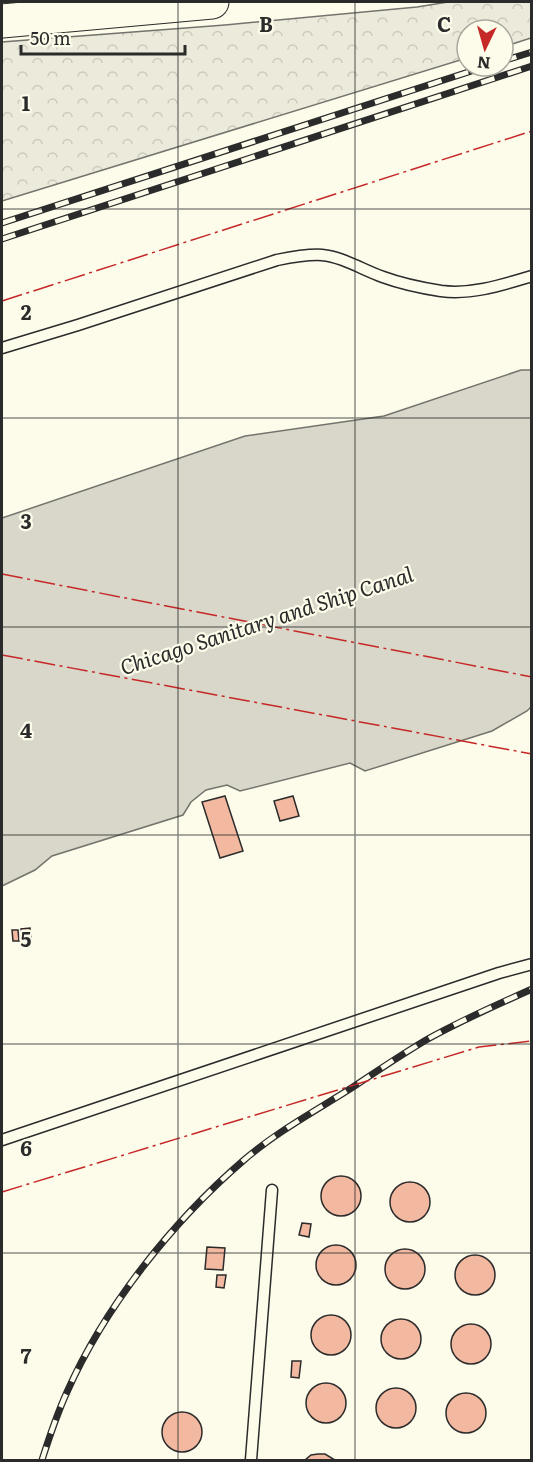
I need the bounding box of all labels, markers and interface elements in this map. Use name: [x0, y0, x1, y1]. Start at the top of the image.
text: B: [259, 8, 273, 38]
text: C: [437, 8, 451, 38]
scale bar: [21, 18, 184, 56]
north arrow: [455, 18, 515, 78]
text: 50 m: [30, 24, 71, 51]
text: N: [476, 51, 491, 76]
text: 1: [22, 87, 30, 117]
text: 2: [21, 296, 32, 326]
text: 3: [20, 505, 32, 535]
water label: Chicago Sanitary and Ship Canal: [115, 557, 417, 681]
text: 4: [20, 714, 32, 744]
text: 5: [21, 923, 32, 953]
text: 6: [20, 1132, 32, 1162]
text: 7: [21, 1340, 32, 1370]

